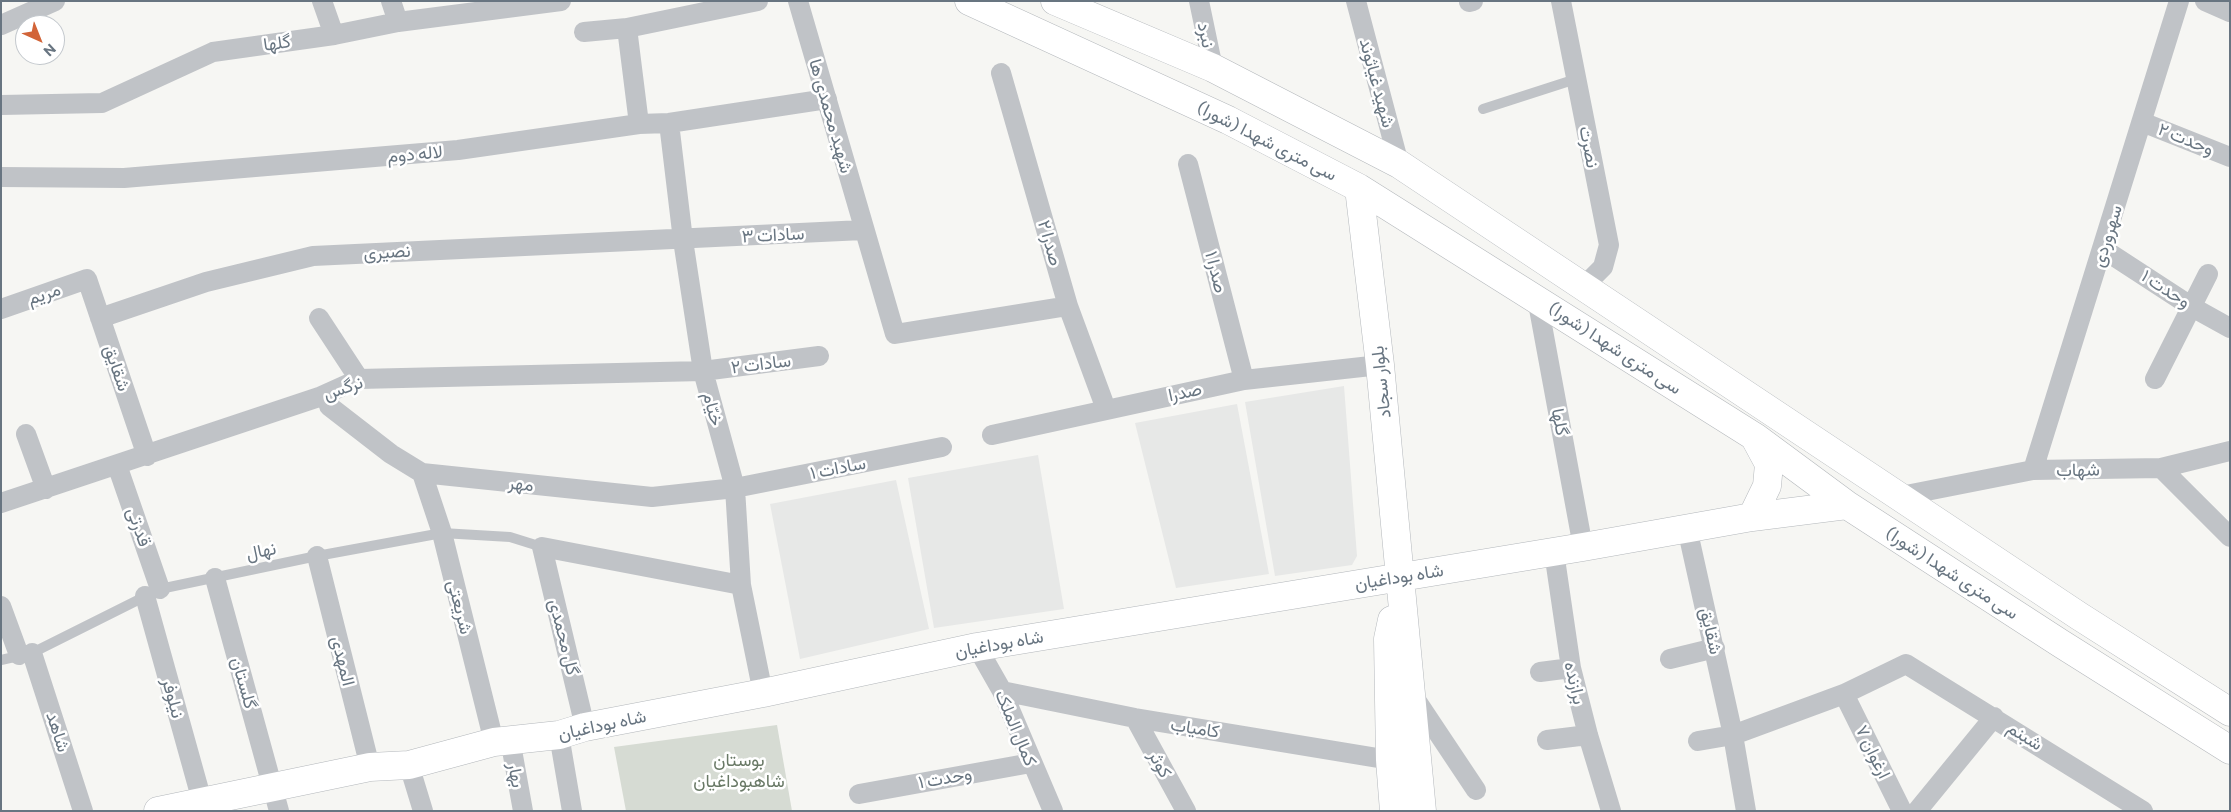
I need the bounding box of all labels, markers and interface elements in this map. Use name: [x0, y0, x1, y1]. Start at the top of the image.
north arrow: [15, 15, 65, 65]
street label: نبرد: [1193, 20, 1219, 50]
street label: گلها: [262, 30, 292, 56]
street label: شهید غیاثوند: [1355, 36, 1399, 130]
text: N: [40, 41, 60, 60]
street label: شهید محمدی ها: [804, 56, 858, 176]
street label: سی متری شهدا (شورا): [1193, 96, 1341, 186]
street label: وحدت ۲: [2155, 118, 2217, 160]
street label: نصرت: [1574, 124, 1604, 170]
street label: لاله دوم: [386, 141, 444, 167]
street label: سهروردی: [2087, 202, 2127, 270]
street label: صدرا ۲: [1033, 218, 1067, 268]
street label: سادات ۳: [741, 223, 805, 247]
street label: نصیری: [363, 240, 411, 264]
street label: صدرا ۱: [1200, 249, 1232, 295]
street label: وحدت ۱: [2137, 265, 2195, 313]
street label: مریم: [25, 278, 63, 310]
street label: سی متری شهدا (شورا): [1545, 297, 1685, 399]
street label: شقایق: [99, 342, 135, 394]
street label: بلوار سجاد: [1366, 345, 1396, 419]
street label: سادات ۲: [730, 350, 792, 378]
street label: نرگس: [320, 371, 366, 405]
street label: صدرا: [1166, 378, 1204, 406]
street label: خیّام: [698, 390, 728, 428]
street label: گلها: [1547, 406, 1573, 438]
street label: سادات ۱: [808, 452, 868, 484]
street label: شهاب: [2056, 459, 2100, 481]
street label: مهر: [507, 472, 535, 496]
street label: قدرتی: [122, 505, 156, 549]
street label: سی متری شهدا (شورا): [1882, 522, 2022, 624]
street label: نهال: [244, 537, 278, 565]
street label: شاه بوداغیان: [1353, 559, 1445, 595]
street label: شریعتی: [443, 578, 477, 636]
street label: گل محمدی: [544, 597, 584, 677]
street label: شقایق: [1695, 606, 1727, 656]
street label: شاه بوداغیان: [953, 626, 1045, 662]
street label: المهدی: [326, 634, 360, 688]
street label: گلستان: [226, 655, 262, 711]
street label: برازنده: [1560, 660, 1590, 706]
street label: نیلوفر: [157, 676, 189, 720]
street label: کمال الملک: [990, 687, 1042, 769]
street label: شاه بوداغیان: [556, 705, 648, 745]
street label: شاهد: [41, 709, 75, 755]
street label: کامیاب: [1169, 713, 1221, 743]
street label: شبنم: [2003, 717, 2047, 755]
street label: ارغوان ۷: [1851, 722, 1895, 782]
street label: کوثر: [1144, 746, 1176, 782]
park label: بوستان شاهبوداغیان: [693, 749, 785, 792]
street label: بهار: [503, 761, 529, 789]
street label: وحدت ۱: [917, 763, 973, 793]

